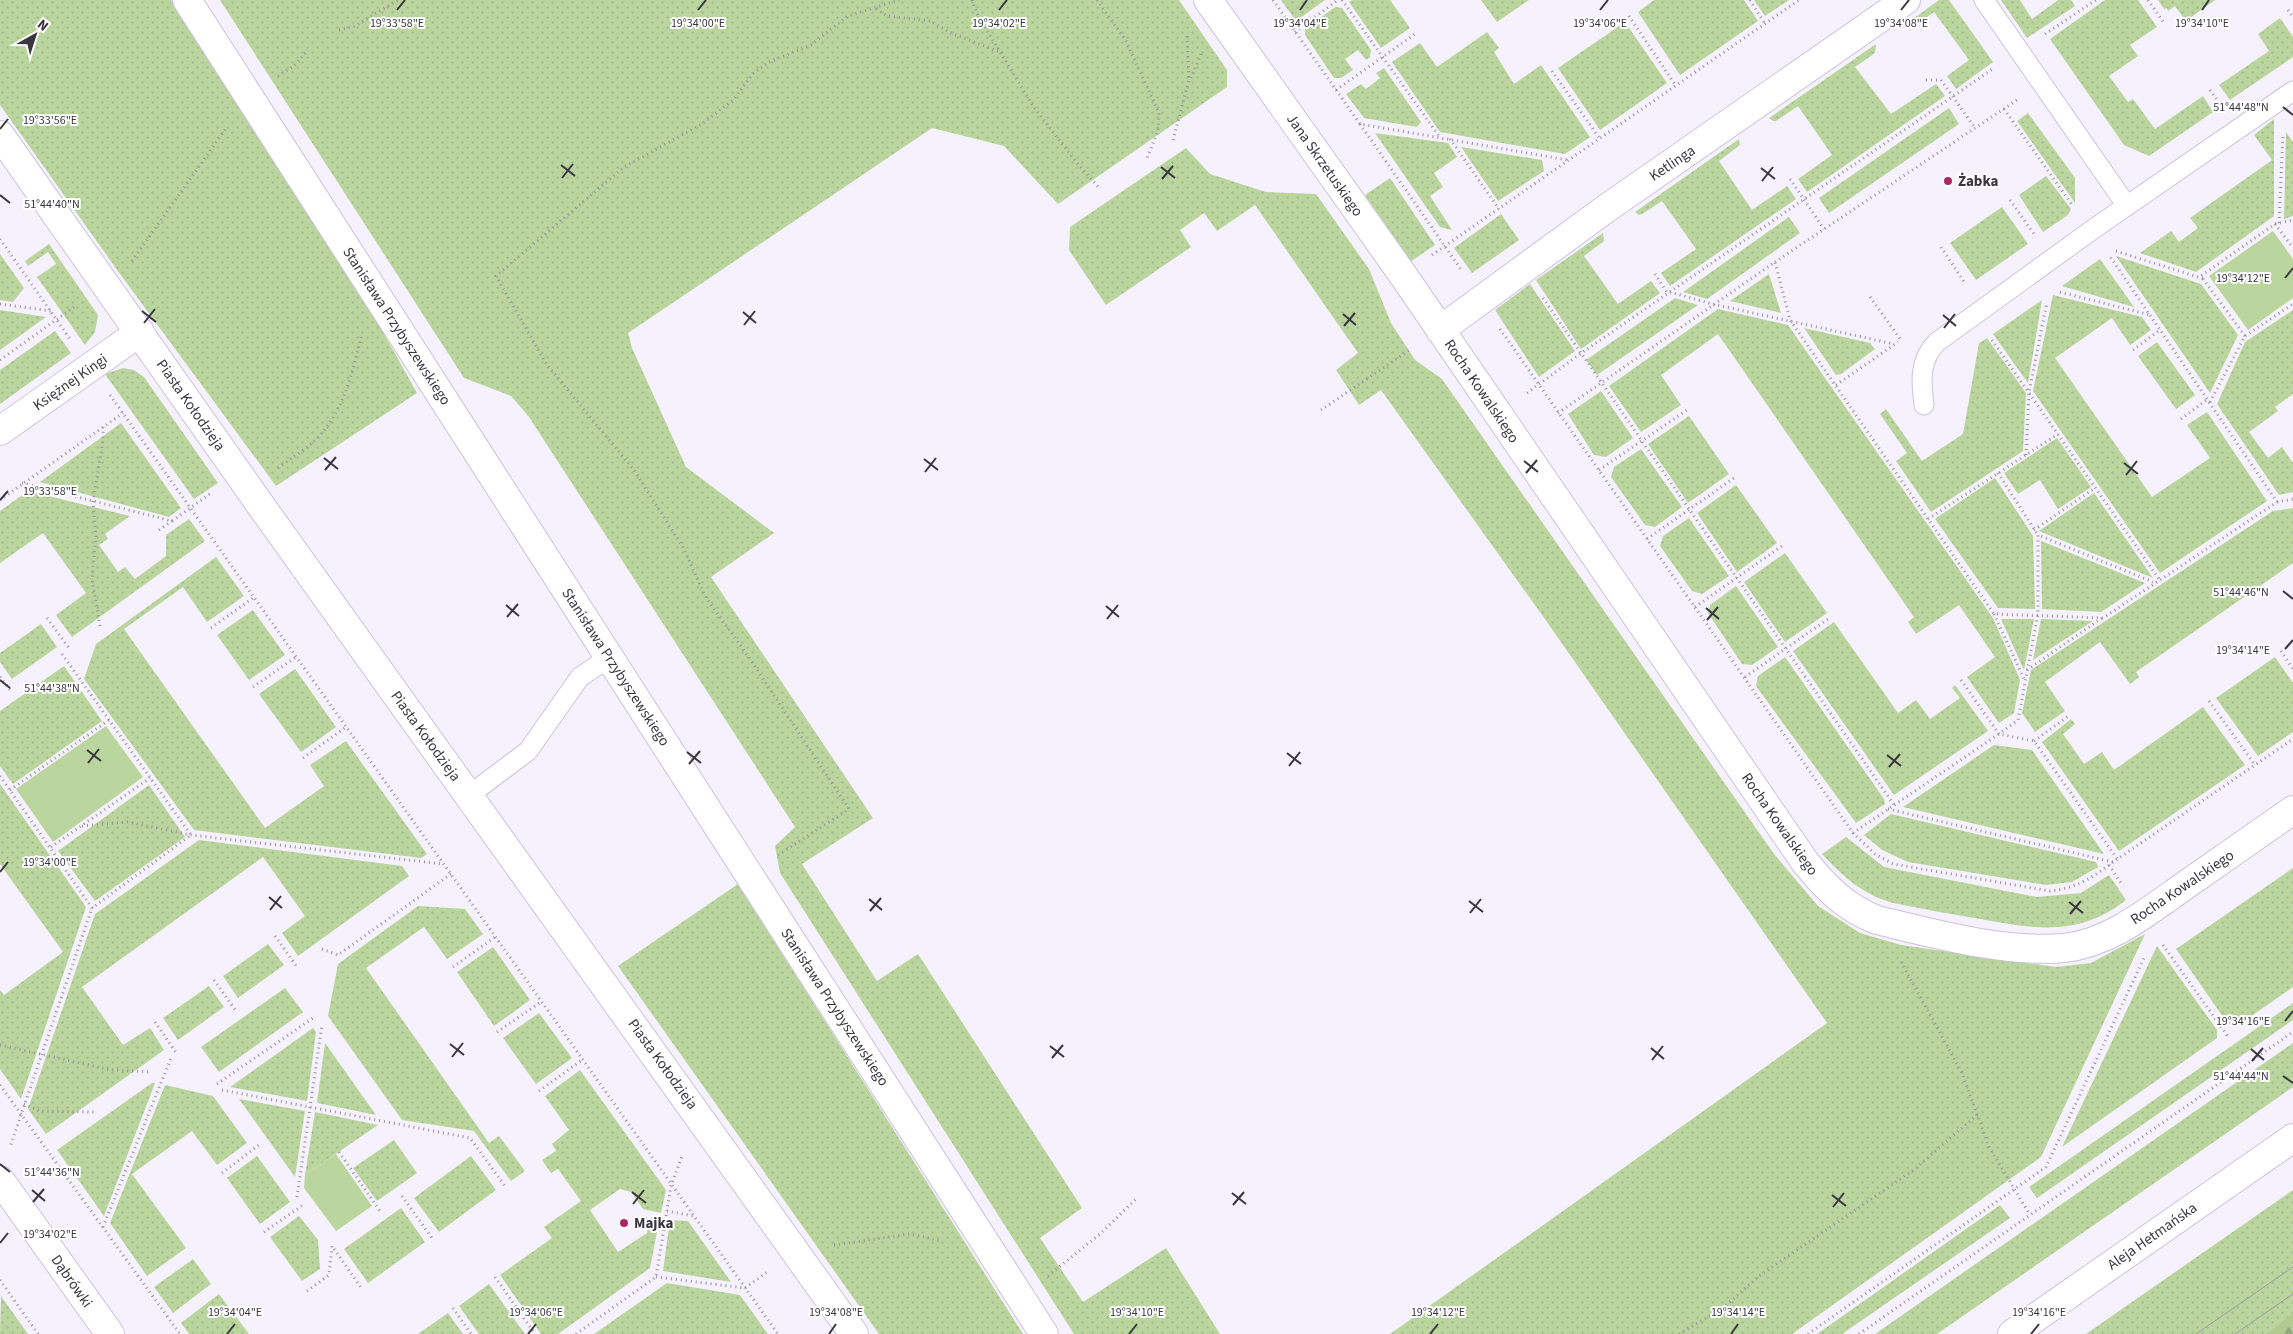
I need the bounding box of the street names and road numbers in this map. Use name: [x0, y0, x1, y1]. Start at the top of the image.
street label: Jana Skrzetuskiego: [1281, 110, 1368, 221]
street label: Ketlinga: [1645, 140, 1700, 187]
street label: Stanisława Przybyszewskiego: [338, 243, 456, 409]
street label: Rocha Kowalskiego: [1439, 335, 1524, 447]
street label: Księżnej Kingi: [29, 349, 112, 416]
street label: Piasta Kołodzieja: [151, 355, 230, 455]
street label: Stanisława Przybyszewskiego: [557, 584, 675, 750]
street label: Piasta Kołodzieja: [386, 687, 466, 786]
street label: Rocha Kowalskiego: [1736, 769, 1823, 880]
street label: Rocha Kowalskiego: [2126, 845, 2238, 930]
street label: Stanisława Przybyszewskiego: [776, 924, 894, 1090]
street label: Piasta Kołodzieja: [623, 1015, 703, 1114]
street label: Aleja Hetmańska: [2103, 1198, 2201, 1275]
street label: Dąbrówki: [46, 1251, 97, 1312]

